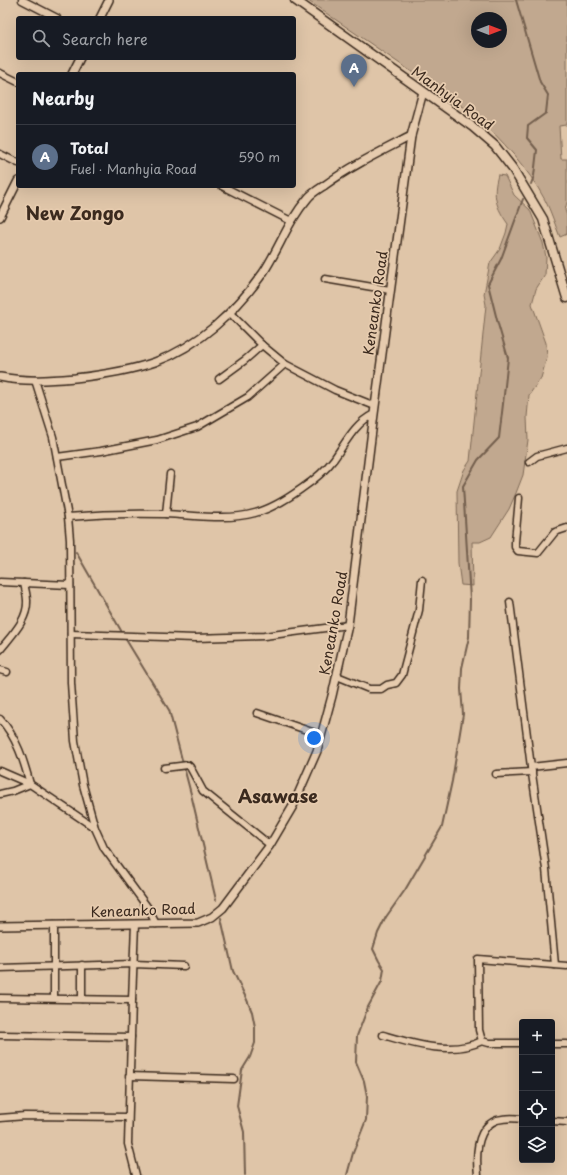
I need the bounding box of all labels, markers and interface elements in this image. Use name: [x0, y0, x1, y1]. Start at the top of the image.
north arrow: [471, 12, 507, 48]
search box: [16, 16, 296, 60]
icon: search: [30, 27, 52, 49]
text: Search here: [62, 27, 148, 50]
pin: A: [341, 54, 367, 87]
street label: Manhyia Road: [407, 61, 499, 135]
text: Nearby: [32, 85, 94, 111]
text: Total: [70, 136, 109, 159]
text: A: [40, 147, 50, 166]
text: 590 m: [238, 147, 280, 166]
text: Fuel · Manhyia Road: [70, 159, 197, 178]
district label: New Zongo: [26, 199, 125, 226]
street label: Keneanko Road: [357, 249, 393, 357]
street label: Keneanko Road: [314, 569, 352, 677]
your location: [304, 728, 324, 748]
district label: Asawase: [238, 782, 318, 809]
street label: Keneanko Road: [90, 898, 196, 922]
map controls: [519, 1019, 555, 1163]
button: +: [519, 1019, 555, 1055]
button: −: [519, 1055, 555, 1091]
button: locate: [519, 1091, 555, 1127]
button: layers: [519, 1127, 555, 1163]

